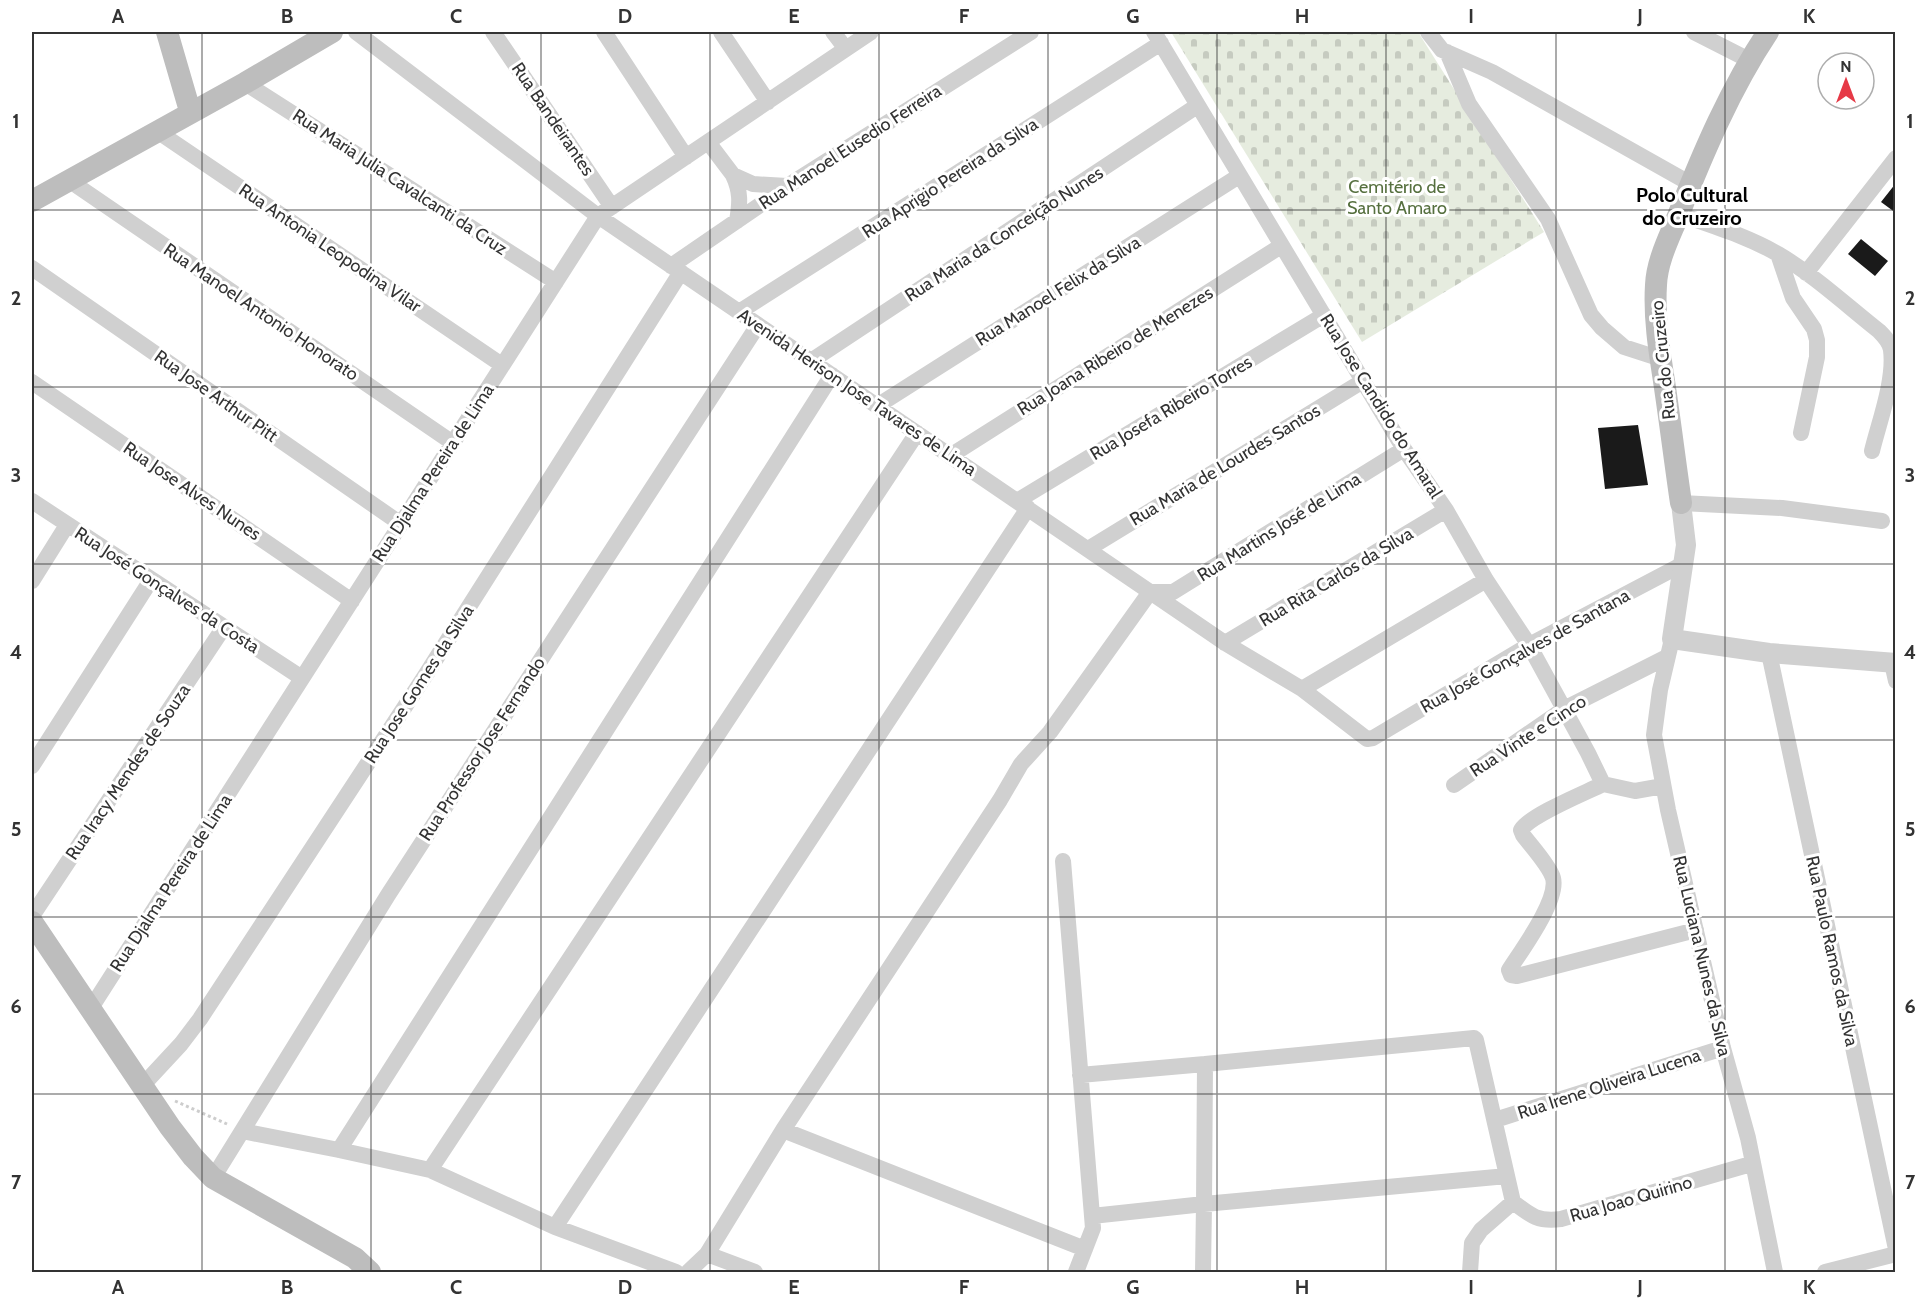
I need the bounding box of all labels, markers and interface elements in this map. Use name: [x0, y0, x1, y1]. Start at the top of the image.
text: A: [112, 4, 125, 28]
text: B: [281, 4, 293, 28]
text: C: [450, 4, 462, 28]
text: D: [618, 4, 632, 28]
text: E: [788, 4, 800, 28]
text: F: [959, 4, 970, 28]
text: G: [1126, 4, 1140, 28]
text: H: [1295, 4, 1309, 28]
text: I: [1468, 4, 1474, 28]
text: J: [1636, 4, 1643, 28]
text: K: [1803, 4, 1816, 28]
north arrow: [1816, 51, 1876, 111]
text: N: [1840, 57, 1852, 76]
street label: Rua Bandeirantes: [507, 58, 599, 180]
street label: Rua Manoel Eusedio Ferreira: [755, 80, 946, 214]
street label: Rua Maria Julia Cavalcanti da Cruz: [289, 104, 512, 260]
text: 1: [12, 109, 20, 133]
text: 1: [1906, 109, 1914, 133]
street label: Rua Aprigio Pereira da Silva: [858, 113, 1042, 243]
street label: Rua Maria da Conceição Nunes: [901, 162, 1107, 306]
park label: Cemitério de Santo Amaro: [1347, 176, 1447, 219]
street label: Rua Antonia Leopodina Vilar: [235, 179, 425, 317]
district label: Polo Cultural do Cruzeiro: [1636, 183, 1748, 230]
street label: Rua Manoel Felix da Silva: [971, 231, 1145, 351]
street label: Rua Manoel Antonio Honorato: [159, 238, 363, 386]
street label: Rua Joana Ribeiro de Menezes: [1013, 282, 1217, 420]
text: 2: [11, 286, 21, 310]
text: 2: [1905, 286, 1915, 310]
street label: Rua do Cruzeiro: [1646, 299, 1680, 421]
street label: Avenida Herison Jose Tavares de Lima: [733, 304, 981, 481]
street label: Rua Jose Candido do Amaral: [1315, 310, 1447, 503]
street label: Rua Jose Arthur Pitt: [150, 345, 282, 447]
street label: Rua Josefa Ribeiro Torres: [1086, 351, 1256, 465]
street label: Rua Djalma Pereira de Lima: [367, 380, 499, 566]
street label: Rua Maria de Lourdes Santos: [1126, 399, 1324, 531]
street label: Rua Jose Alves Nunes: [119, 437, 265, 545]
text: 3: [11, 463, 21, 487]
text: 3: [1905, 463, 1915, 487]
street label: Rua Martins José de Lima: [1193, 468, 1365, 586]
street label: Rua José Gonçalves da Costa: [71, 522, 264, 658]
street label: Rua Rita Carlos da Silva: [1255, 522, 1417, 632]
street label: Rua José Gonçalves de Santana: [1417, 584, 1634, 718]
street label: Rua Jose Gomes da Silva: [360, 600, 479, 767]
text: 4: [10, 640, 22, 664]
text: 4: [1904, 640, 1916, 664]
street label: Rua Professor Jose Fernando: [414, 653, 550, 845]
street label: Rua Iracy Mendes de Souza: [61, 680, 195, 864]
street label: Rua Vinte e Cinco: [1466, 690, 1590, 782]
street label: Rua Djalma Pereira de Lima: [105, 790, 237, 976]
text: 5: [11, 817, 21, 841]
text: 5: [1905, 817, 1915, 841]
street label: Rua Luciana Nunes da Silva: [1668, 853, 1736, 1059]
street label: Rua Paulo Ramos da Silva: [1801, 854, 1863, 1049]
text: 6: [10, 994, 22, 1018]
text: 6: [1904, 994, 1916, 1018]
street label: Rua Irene Oliveira Lucena: [1515, 1044, 1704, 1124]
text: 7: [11, 1170, 22, 1194]
text: 7: [1905, 1170, 1916, 1194]
street label: Rua Joao Quirino: [1567, 1171, 1695, 1227]
text: A: [112, 1275, 125, 1299]
text: B: [281, 1275, 293, 1299]
text: C: [450, 1275, 462, 1299]
text: D: [618, 1275, 632, 1299]
text: E: [788, 1275, 800, 1299]
text: F: [959, 1275, 970, 1299]
text: G: [1126, 1275, 1140, 1299]
text: H: [1295, 1275, 1309, 1299]
text: I: [1468, 1275, 1474, 1299]
text: J: [1636, 1275, 1643, 1299]
text: K: [1803, 1275, 1816, 1299]

